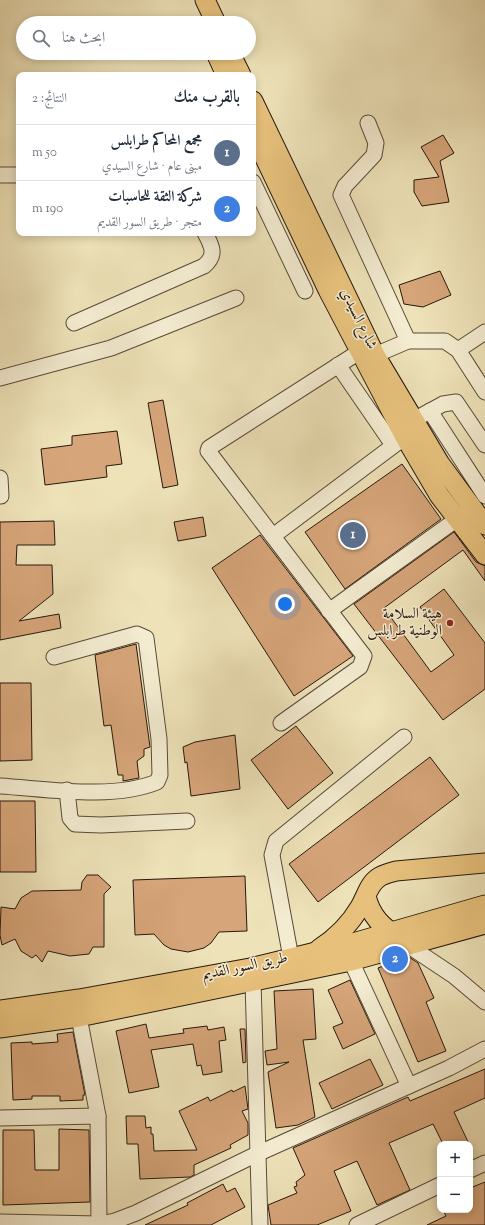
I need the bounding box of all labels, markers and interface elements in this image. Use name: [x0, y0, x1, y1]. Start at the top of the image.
search box: [16, 16, 256, 60]
icon: search: [30, 27, 52, 49]
text: ابحث هنا: [62, 28, 105, 49]
text: بالقرب منك: [174, 86, 240, 110]
text: النتائج: 2: [32, 90, 67, 108]
text: مجمع المحاكم طرابلس: [110, 131, 202, 152]
text: 50 m: [32, 144, 57, 162]
text: 1: [225, 144, 229, 162]
text: مبنى عام · شارع السيدي: [102, 158, 202, 176]
text: شركة الثقة للحاسبات: [108, 187, 202, 208]
text: 190 m: [32, 200, 63, 218]
text: 2: [224, 200, 230, 218]
text: متجر · طريق السور القديم: [97, 214, 202, 232]
street label: شارع السيدي: [333, 285, 382, 354]
pin: 1: [340, 520, 366, 550]
your location: [275, 594, 295, 614]
place label: هيئة السلامة الوطنية طرابلس: [367, 604, 442, 642]
marker: هيئة السلامة الوطنية طرابلس: [445, 618, 455, 628]
pin: 2: [382, 944, 408, 974]
street label: طريق السور القديم: [200, 948, 290, 987]
map controls: [437, 1141, 473, 1213]
button: +: [437, 1141, 473, 1177]
button: −: [437, 1177, 473, 1213]

